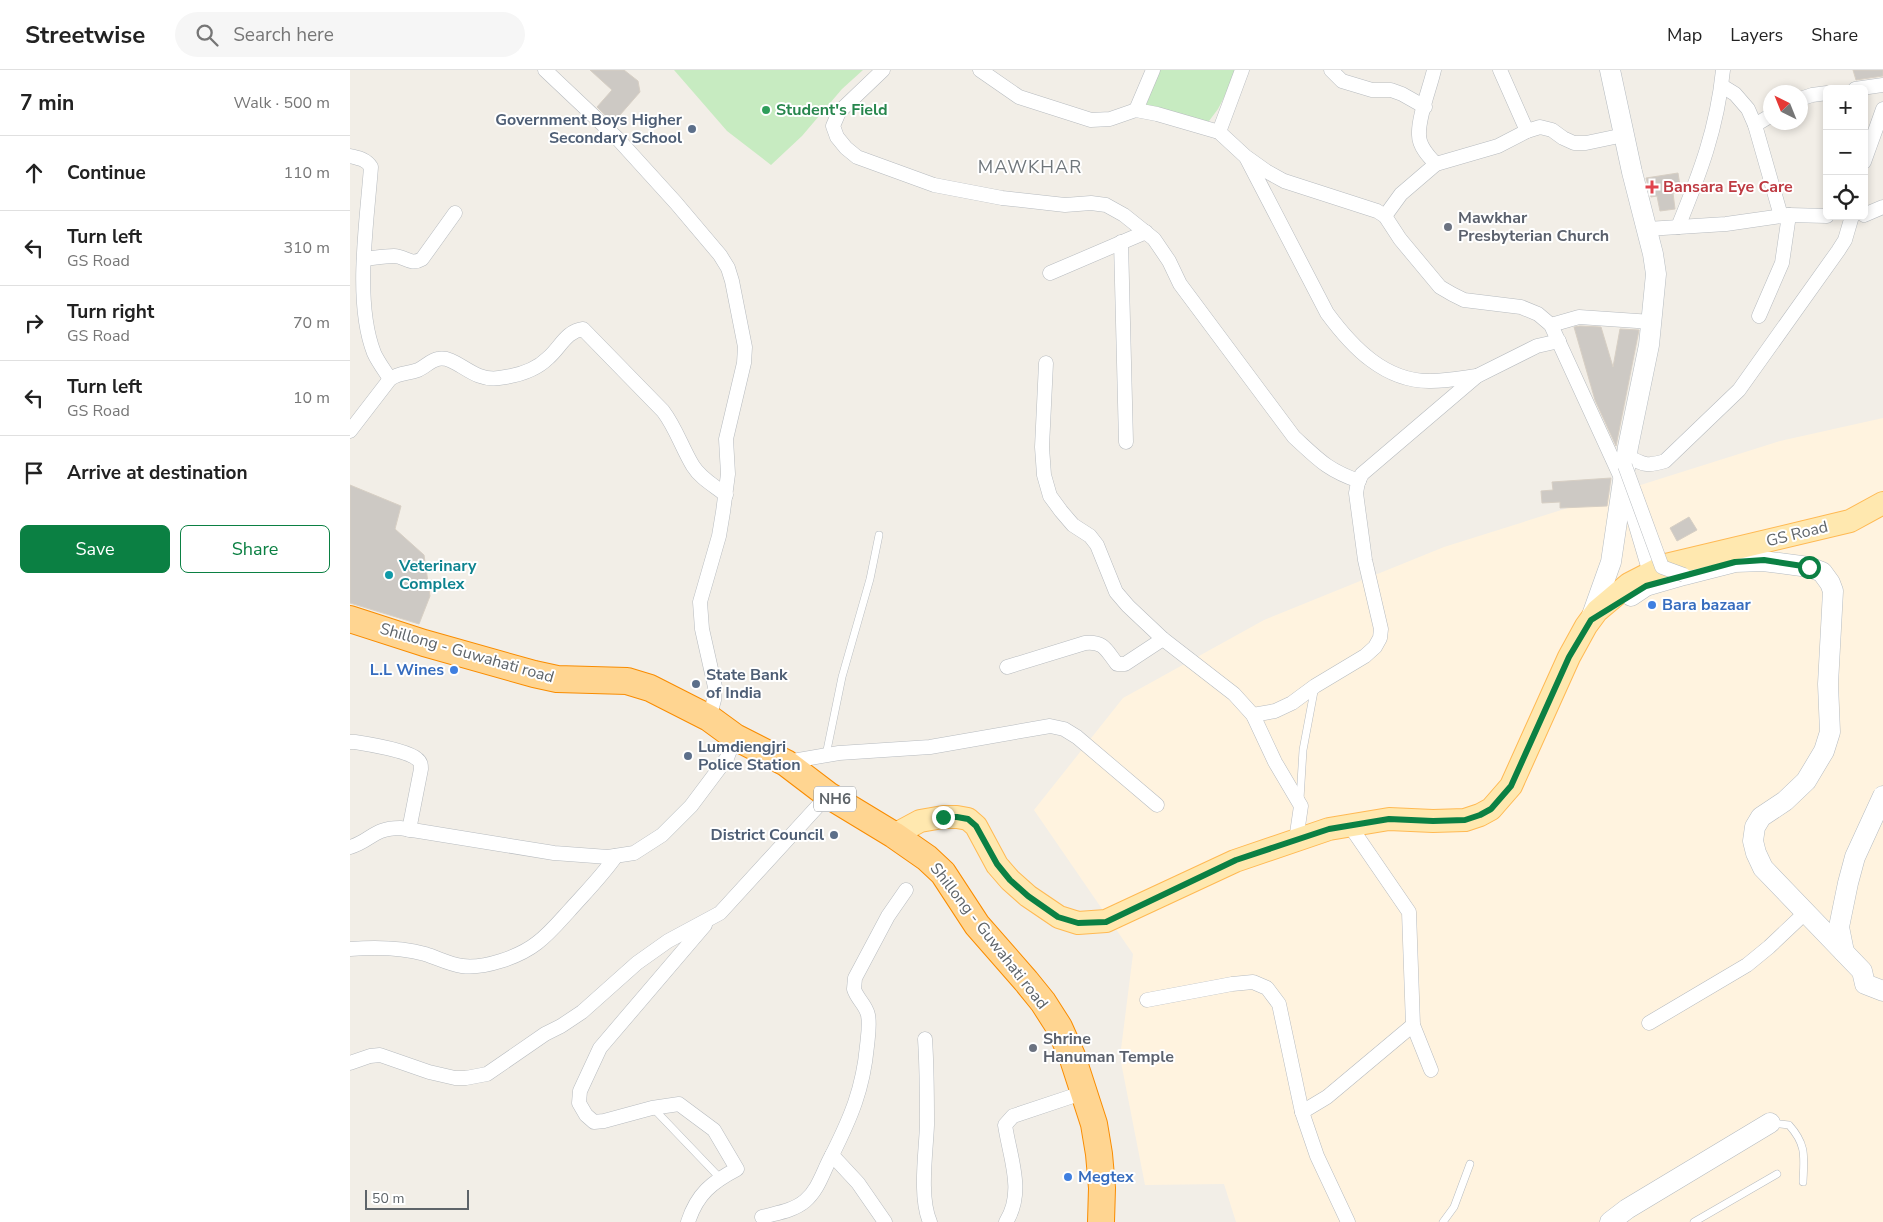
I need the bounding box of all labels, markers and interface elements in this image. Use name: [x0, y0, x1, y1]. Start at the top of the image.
search box: [175, 12, 525, 57]
text: Streetwise: [25, 19, 145, 51]
icon: search: [193, 21, 221, 49]
text: Search here: [233, 22, 334, 48]
text: Map: [1667, 23, 1702, 47]
text: Layers: [1730, 23, 1783, 47]
text: Share: [1811, 23, 1858, 47]
north arrow: [1763, 85, 1808, 130]
map controls: [1823, 85, 1868, 220]
button: +: [1823, 85, 1868, 130]
text: 7 min: [20, 89, 74, 117]
text: Walk · 500 m: [234, 92, 330, 114]
place label: Student's Field: [776, 99, 888, 121]
marker: Student's Field: [760, 104, 772, 116]
place label: Government Boys Higher Secondary School: [495, 109, 683, 149]
marker: Government Boys Higher Secondary School: [686, 123, 698, 135]
button: −: [1823, 130, 1868, 175]
district label: MAWKHAR: [978, 155, 1082, 179]
icon: ahead: [20, 159, 48, 187]
text: Continue: [67, 160, 146, 186]
text: 110 m: [283, 162, 330, 184]
button: locate: [1823, 175, 1868, 220]
place label: Bansara Eye Care: [1663, 176, 1793, 198]
marker: Bansara Eye Care: [1645, 180, 1659, 194]
place label: Mawkhar Presbyterian Church: [1458, 207, 1609, 247]
marker: Mawkhar Presbyterian Church: [1442, 221, 1454, 233]
text: Turn left: [67, 224, 142, 250]
icon: left: [20, 234, 48, 262]
text: 310 m: [283, 237, 330, 259]
text: GS Road: [67, 250, 130, 272]
text: Turn right: [67, 299, 154, 325]
icon: right: [20, 309, 48, 337]
text: 70 m: [293, 312, 330, 334]
text: GS Road: [67, 325, 130, 347]
text: Turn left: [67, 374, 142, 400]
icon: left: [20, 384, 48, 412]
text: 10 m: [293, 387, 330, 409]
text: GS Road: [67, 400, 130, 422]
icon: arrive: [20, 459, 48, 487]
text: Arrive at destination: [67, 460, 248, 486]
street label: GS Road: [1764, 516, 1830, 552]
button: Save: [20, 525, 170, 573]
button: Share: [180, 525, 330, 573]
place label: Veterinary Complex: [398, 555, 477, 595]
route start: [1798, 556, 1821, 579]
marker: Veterinary Complex: [383, 569, 395, 581]
place label: Bara bazaar: [1662, 594, 1751, 616]
marker: Bara bazaar: [1646, 599, 1658, 611]
street label: Shillong - Guwahati road: [377, 618, 557, 688]
place label: L.L Wines: [370, 659, 444, 681]
marker: L.L Wines: [448, 664, 460, 676]
place label: State Bank of India: [706, 664, 788, 704]
marker: State Bank of India: [690, 678, 702, 690]
place label: Lumdiengjri Police Station: [698, 736, 801, 776]
marker: Lumdiengjri Police Station: [682, 750, 694, 762]
road number: NH6: [814, 786, 856, 812]
route end: [932, 806, 955, 829]
place label: District Council: [711, 824, 824, 846]
marker: District Council: [828, 829, 840, 841]
street label: Shillong - Guwahati road: [925, 858, 1053, 1014]
place label: Shrine Hanuman Temple: [1043, 1028, 1174, 1068]
marker: Shrine Hanuman Temple: [1027, 1042, 1039, 1054]
place label: Megtex: [1078, 1166, 1134, 1188]
marker: Megtex: [1062, 1171, 1074, 1183]
scale bar: [365, 1187, 469, 1210]
text: 50 m: [372, 1189, 404, 1208]

